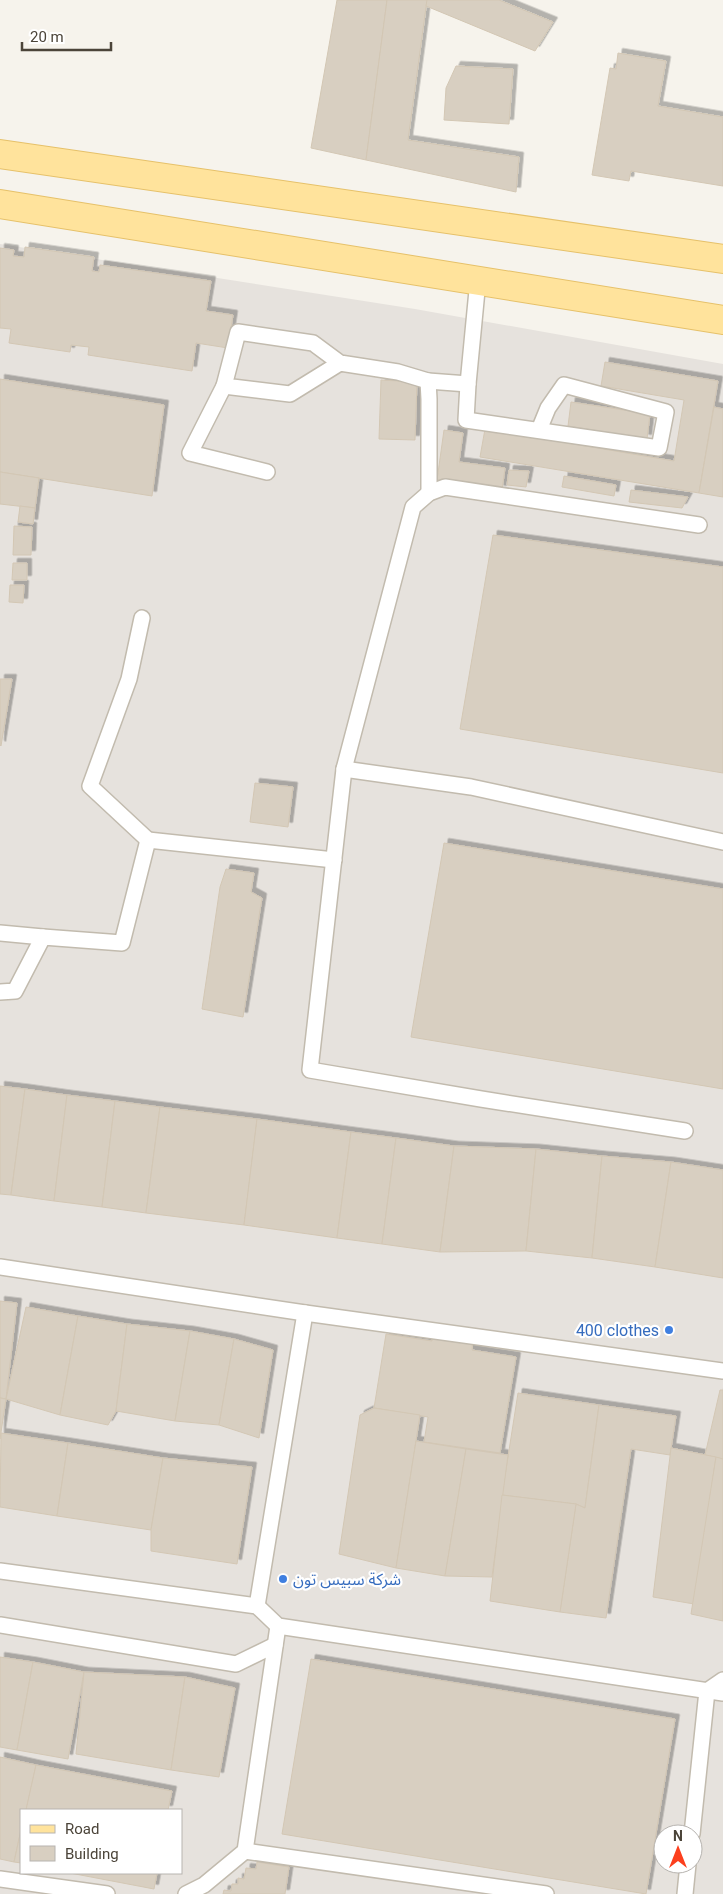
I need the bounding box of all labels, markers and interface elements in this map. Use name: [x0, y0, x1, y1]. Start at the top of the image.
scale bar: [22, 20, 111, 52]
text: 20 m: [30, 28, 64, 46]
place label: 400 clothes: [576, 1321, 659, 1340]
marker: 400 clothes: [663, 1324, 675, 1336]
place label: شركة سبيس تون: [293, 1570, 401, 1589]
marker: شركة سبيس تون: [277, 1573, 289, 1585]
legend: [20, 1809, 182, 1874]
text: Road: [65, 1820, 99, 1838]
north arrow: [653, 1824, 703, 1874]
text: N: [673, 1828, 683, 1844]
text: Building: [65, 1845, 119, 1863]

